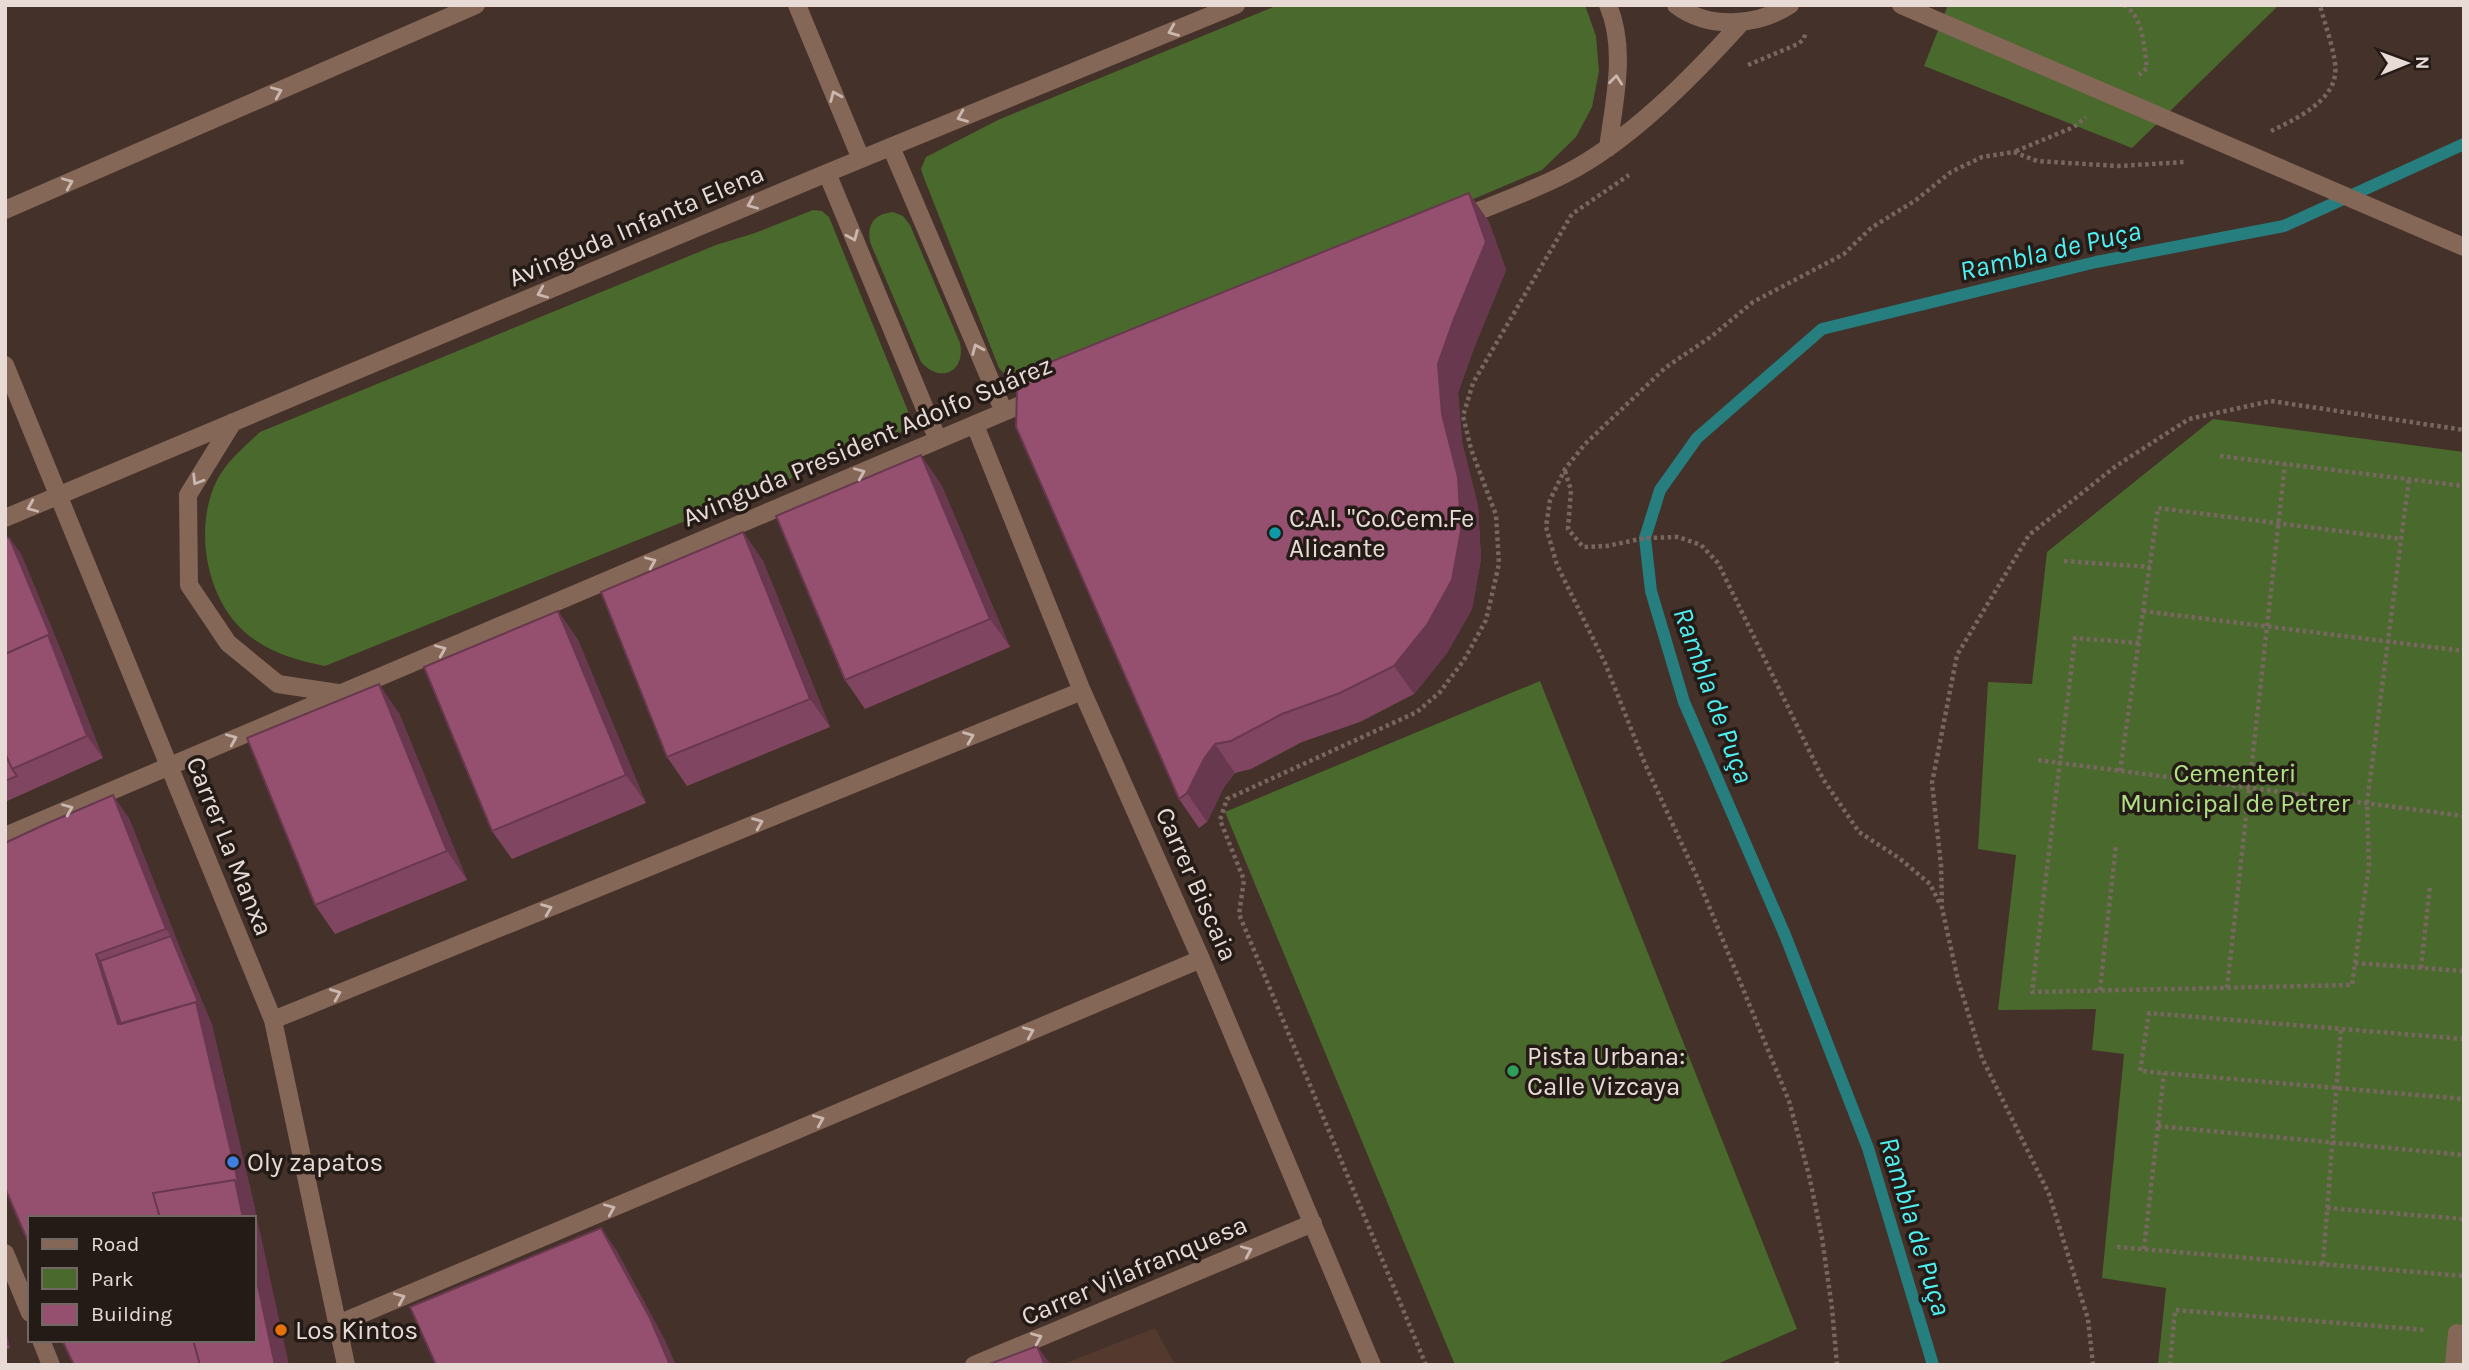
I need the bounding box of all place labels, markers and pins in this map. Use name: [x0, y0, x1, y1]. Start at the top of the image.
place label: C.A.I. "Co.Cem.Fe Alicante: [1289, 503, 1474, 564]
marker: C.A.I. "Co.Cem.Fe Alicante: [1267, 525, 1283, 541]
place label: Pista Urbana: Calle Vizcaya: [1527, 1041, 1685, 1102]
marker: Pista Urbana: Calle Vizcaya: [1505, 1063, 1521, 1079]
place label: Oly zapatos: [247, 1147, 383, 1178]
marker: Oly zapatos: [225, 1154, 241, 1170]
place label: Los Kintos: [295, 1315, 418, 1346]
marker: Los Kintos: [273, 1322, 289, 1338]

